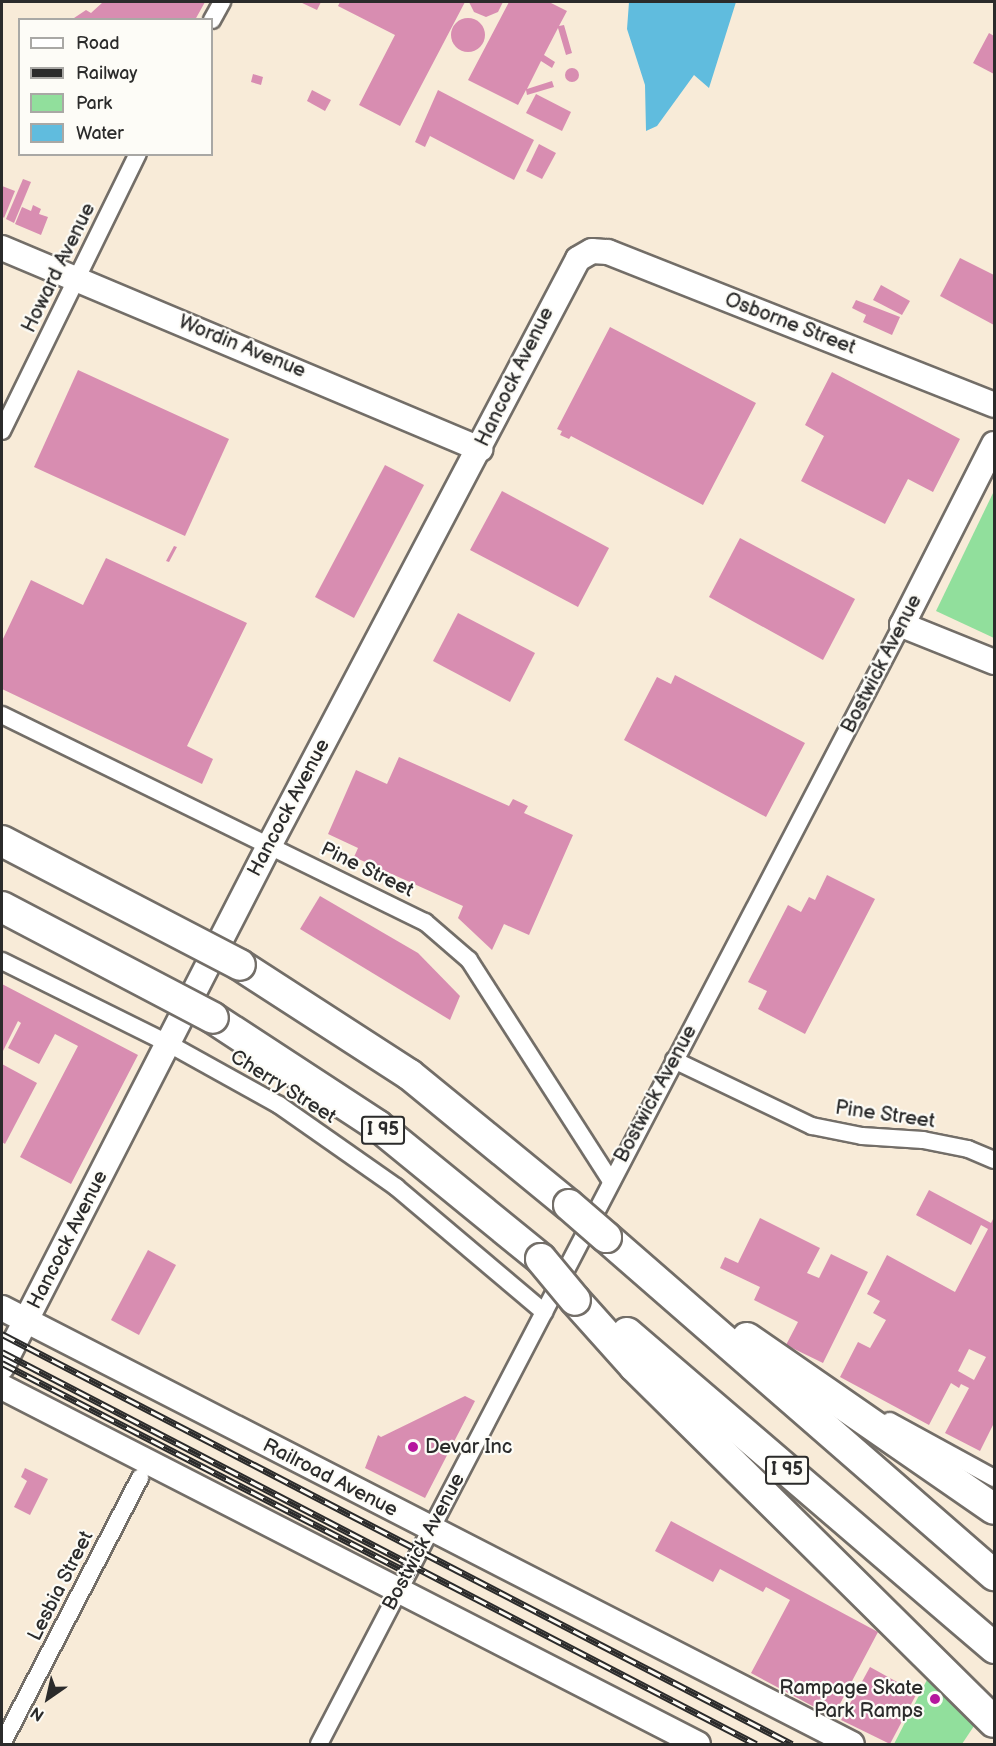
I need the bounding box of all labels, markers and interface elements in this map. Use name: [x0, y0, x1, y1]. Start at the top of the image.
legend: [18, 18, 213, 156]
text: Road: [76, 33, 120, 54]
text: Railway: [76, 63, 138, 84]
text: Park: [76, 93, 112, 114]
text: Water: [76, 123, 124, 144]
street label: Howard Avenue: [17, 199, 101, 337]
street label: Osborne Street: [721, 288, 859, 360]
street label: Hancock Avenue: [471, 303, 559, 451]
street label: Wordin Avenue: [175, 311, 309, 383]
street label: Bostwick Avenue: [837, 591, 927, 737]
street label: Hancock Avenue: [243, 735, 335, 881]
street label: Pine Street: [316, 837, 418, 903]
street label: Bostwick Avenue: [610, 1021, 702, 1167]
street label: Cherry Street: [225, 1045, 341, 1129]
street label: Pine Street: [833, 1096, 937, 1134]
road number: I 95: [360, 1115, 406, 1145]
street label: Hancock Avenue: [23, 1167, 113, 1313]
street label: Railroad Avenue: [259, 1434, 401, 1522]
place label: Devar Inc: [425, 1435, 512, 1459]
marker: Devar Inc: [406, 1440, 420, 1454]
road number: I 95: [764, 1455, 810, 1485]
street label: Bostwick Avenue: [378, 1469, 470, 1615]
street label: Lesbia Street: [23, 1527, 99, 1645]
north arrow: [18, 1668, 78, 1728]
place label: Rampage Skate Park Ramps: [779, 1676, 923, 1723]
marker: Rampage Skate Park Ramps: [928, 1692, 942, 1706]
text: N: [27, 1702, 48, 1725]

